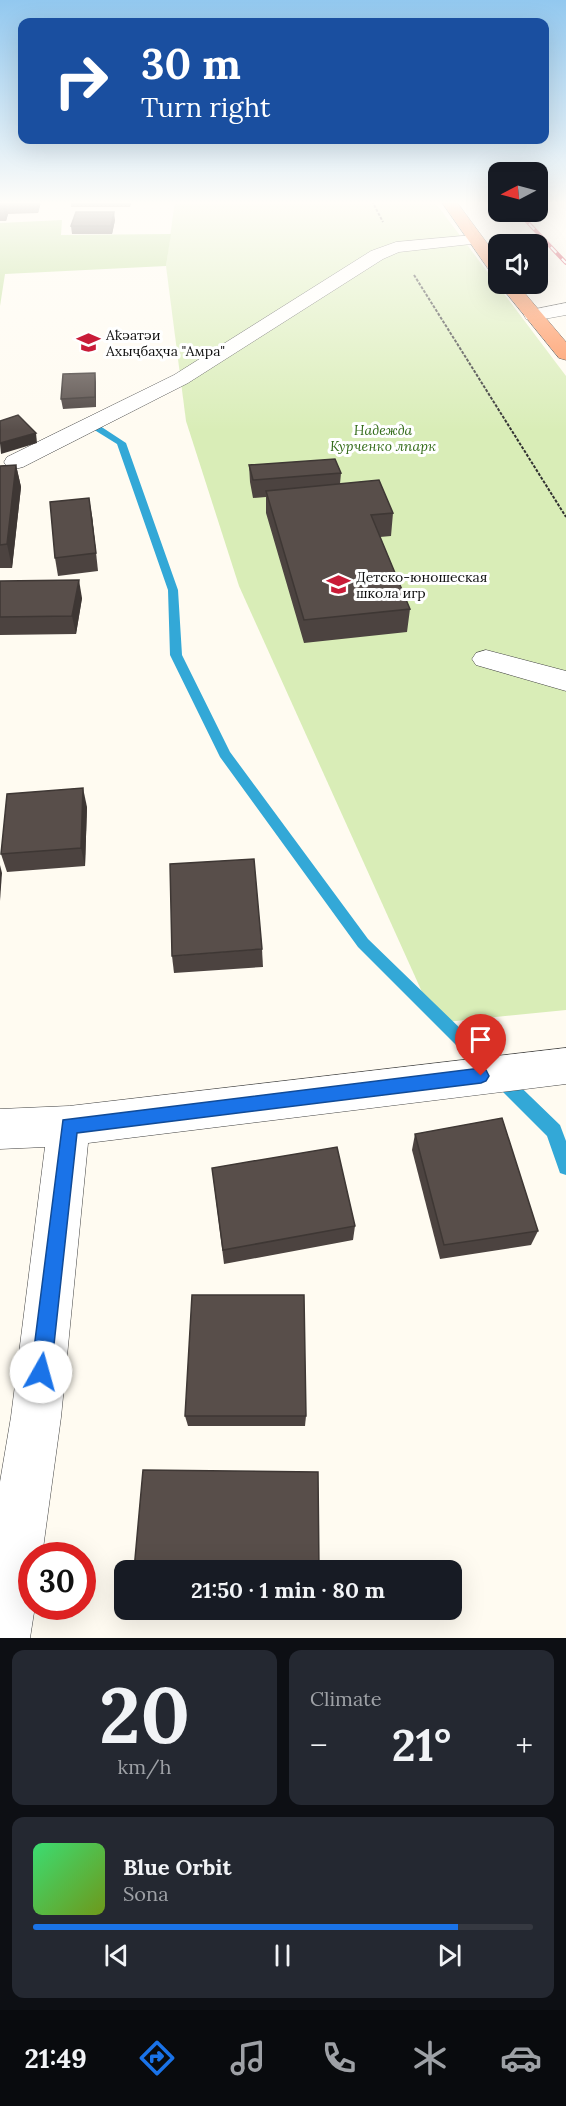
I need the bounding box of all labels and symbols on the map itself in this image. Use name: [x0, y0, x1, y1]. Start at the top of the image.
north arrow: [488, 162, 548, 222]
place label: Аҟәатәи Ахыҷбаҳча "Амра": [105, 326, 225, 360]
school or university icon: Аҟәатәи Ахыҷбаҳча "Амра": [75, 330, 101, 356]
park label: Надежда Курченко лпарк: [330, 421, 436, 455]
place label: Детско-юношеская школа игр: [356, 568, 487, 602]
school or university icon: Детско-юношеская школа игр: [325, 572, 351, 598]
pin: [455, 1014, 506, 1076]
position arrow: [9, 1340, 73, 1404]
speed limit sign: 30: [18, 1542, 96, 1620]

